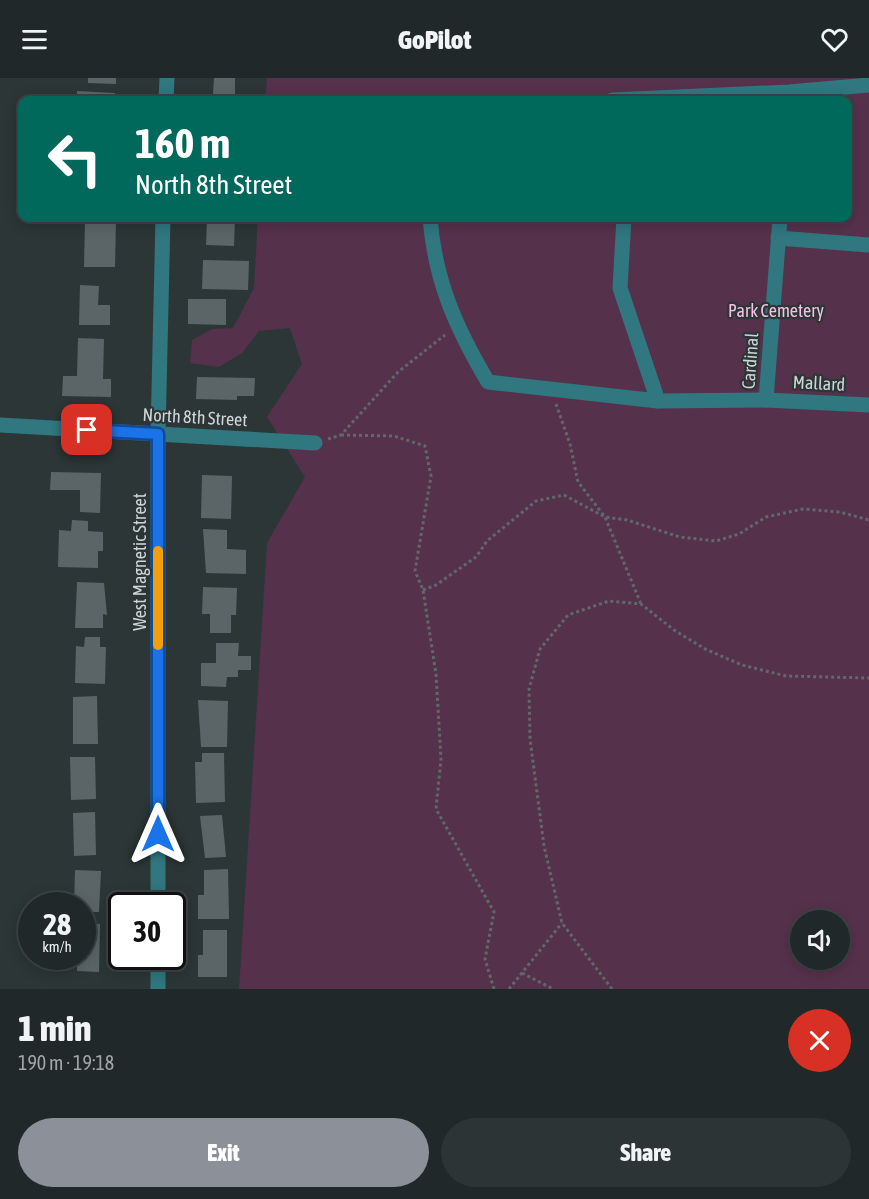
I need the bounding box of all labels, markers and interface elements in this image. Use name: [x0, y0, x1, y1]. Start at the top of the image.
icon: menu: [18, 23, 51, 56]
icon: heart: [818, 23, 851, 56]
text: GoPilot: [398, 24, 471, 55]
text: 160 m: [135, 119, 230, 167]
icon: left: [36, 120, 114, 198]
text: North 8th Street: [135, 169, 292, 200]
park label: Park Cemetery: [728, 300, 824, 321]
street label: Cardinal: [738, 332, 762, 390]
street label: Mallard: [792, 371, 846, 395]
pin: [61, 404, 112, 455]
street label: North 8th Street: [142, 404, 248, 430]
icon: arrive: [70, 413, 103, 446]
street label: West Magnetic Street: [129, 493, 150, 631]
position arrow: [126, 802, 190, 866]
speed limit sign: 30: [108, 892, 186, 970]
text: 28: [43, 907, 71, 941]
map controls: [790, 910, 850, 970]
button: sound: [790, 910, 850, 970]
text: km/h: [42, 938, 72, 955]
text: 1 min: [18, 1007, 92, 1049]
button: close: [788, 1009, 851, 1072]
text: 190 m · 19:18: [18, 1051, 114, 1074]
button: Exit: [18, 1118, 429, 1187]
button: Share: [441, 1118, 851, 1187]

